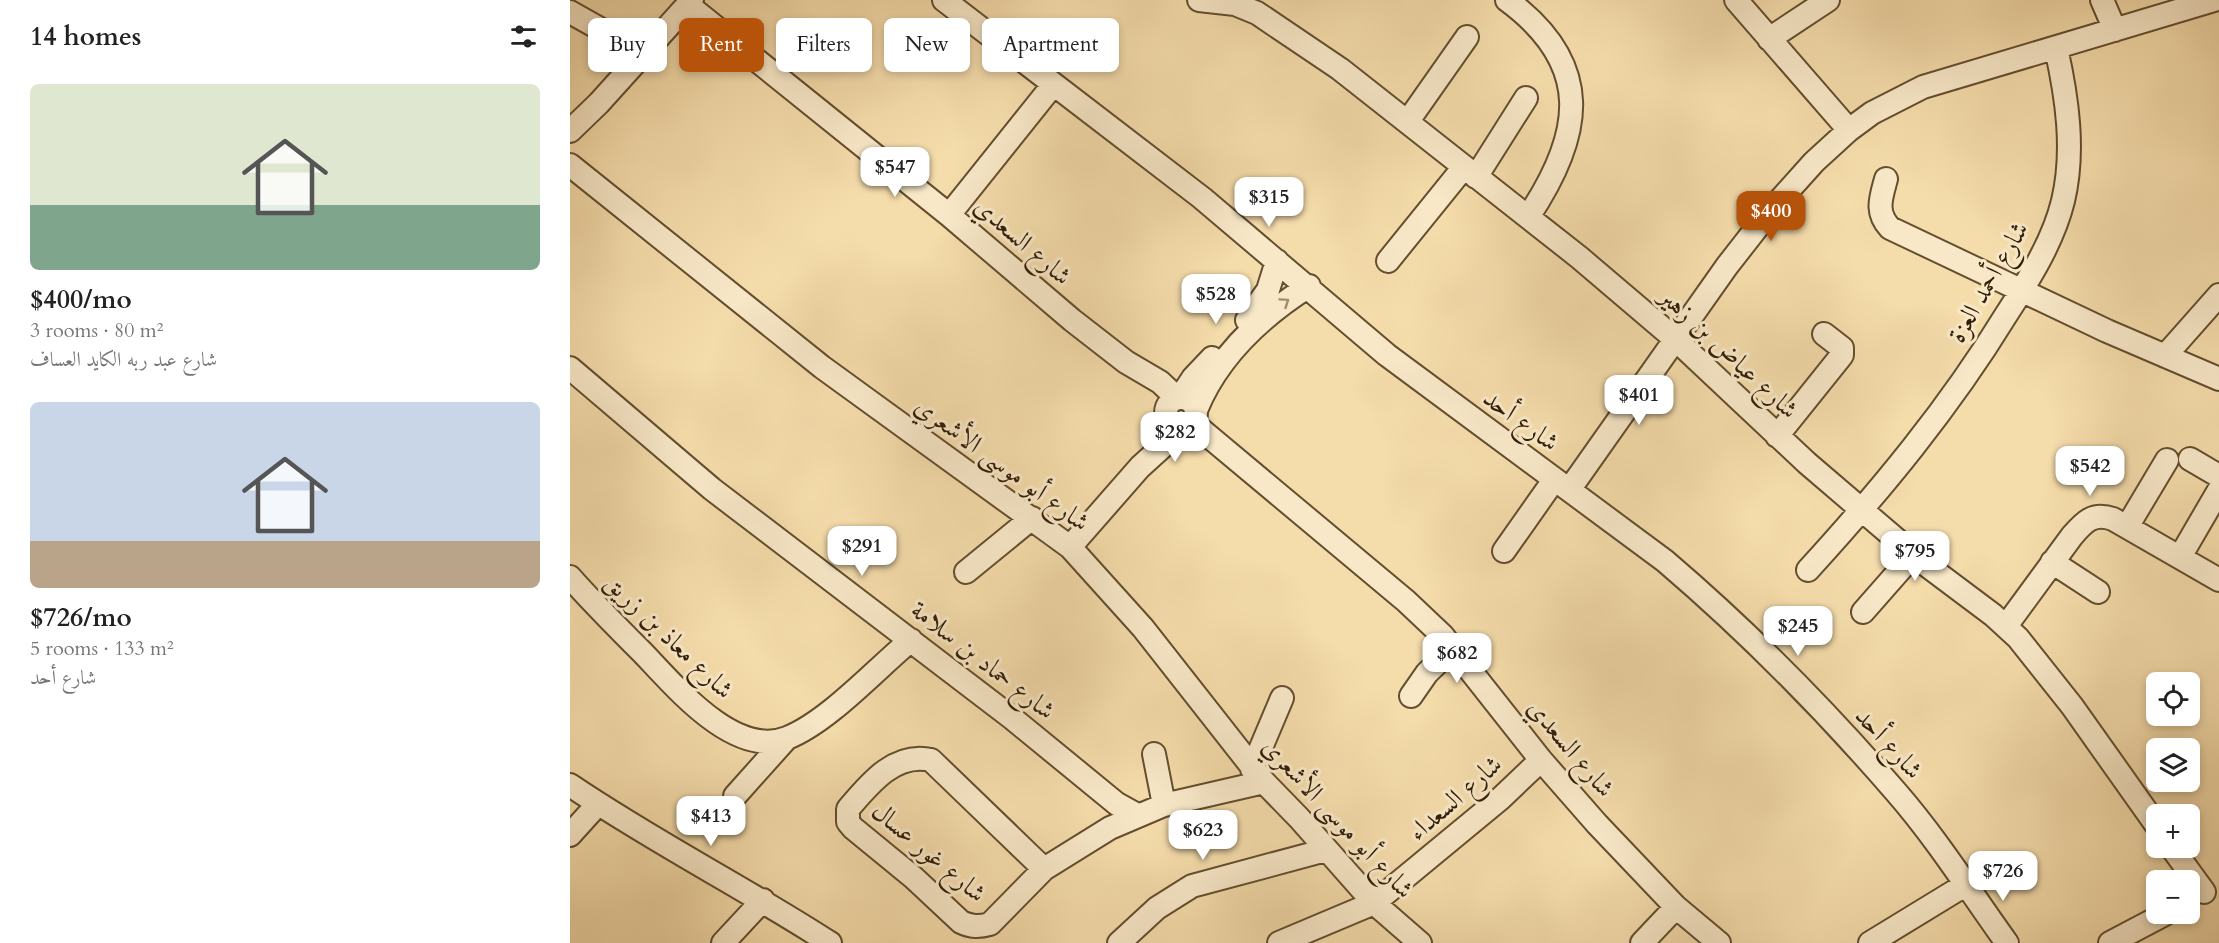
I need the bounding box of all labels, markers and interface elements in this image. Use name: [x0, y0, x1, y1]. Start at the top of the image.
chip: Buy: [588, 18, 667, 72]
chip: Rent: [679, 18, 764, 72]
chip: Filters: [776, 18, 872, 72]
chip: New: [884, 18, 970, 72]
chip: Apartment: [982, 18, 1119, 72]
text: 14 homes: [30, 19, 141, 54]
icon: filters: [507, 20, 540, 53]
icon: home: [231, 123, 339, 231]
pin: $547: [859, 147, 931, 198]
text: $547: [875, 153, 915, 180]
pin: $315: [1233, 177, 1305, 228]
text: $315: [1249, 183, 1289, 210]
street label: شارع السعدي: [964, 189, 1079, 296]
pin: $400: [1735, 191, 1807, 242]
text: $400: [1751, 197, 1791, 224]
street label: شارع أحمد العزة: [1939, 215, 2040, 351]
pin: $528: [1180, 274, 1252, 325]
street label: شارع عياض بن زهير: [1647, 277, 1806, 429]
text: $528: [1196, 280, 1236, 307]
text: $400/mo: [30, 282, 132, 317]
one-way arrow: [1278, 298, 1289, 309]
text: 3 rooms · 80 m²: [30, 317, 163, 344]
text: شارع عبد ربه الكايد العساف: [30, 346, 217, 373]
pin: $401: [1603, 375, 1675, 426]
street label: شارع أحد: [1473, 381, 1566, 463]
text: $401: [1619, 381, 1659, 408]
street label: شارع أبو موسى الأشعري: [905, 388, 1097, 543]
pin: $282: [1139, 412, 1211, 463]
text: $282: [1155, 418, 1195, 445]
icon: home: [231, 441, 339, 549]
pin: $542: [2054, 446, 2126, 497]
text: $542: [2070, 452, 2110, 479]
pin: $291: [826, 526, 898, 577]
pin: $795: [1879, 531, 1951, 582]
text: $291: [842, 532, 882, 559]
text: $795: [1895, 537, 1935, 564]
street label: شارع معاذ بن زريق: [594, 565, 741, 710]
street label: شارع حماد بن سلامة: [901, 592, 1063, 731]
text: $726/mo: [30, 600, 132, 635]
pin: $245: [1762, 606, 1834, 657]
text: $245: [1778, 612, 1818, 639]
pin: $682: [1421, 633, 1493, 684]
text: 5 rooms · 133 m²: [30, 635, 174, 662]
text: $682: [1437, 639, 1477, 666]
text: شارع أحد: [30, 664, 96, 691]
map controls: [2146, 672, 2200, 924]
button: locate: [2146, 672, 2200, 726]
street label: شارع السعدي: [1516, 691, 1623, 807]
street label: شارع أحد: [1844, 699, 1931, 789]
street label: شارع أبو موسى الأشعري: [1251, 729, 1423, 909]
button: layers: [2146, 738, 2200, 792]
street label: شارع السعداء: [1400, 747, 1512, 852]
street label: شارع غور عسال: [862, 794, 994, 913]
pin: $413: [675, 796, 747, 847]
text: $413: [691, 802, 731, 829]
button: +: [2146, 804, 2200, 858]
pin: $623: [1167, 810, 1239, 861]
text: $623: [1183, 816, 1223, 843]
pin: $726: [1967, 851, 2039, 902]
text: $726: [1983, 857, 2023, 884]
button: −: [2146, 870, 2200, 924]

